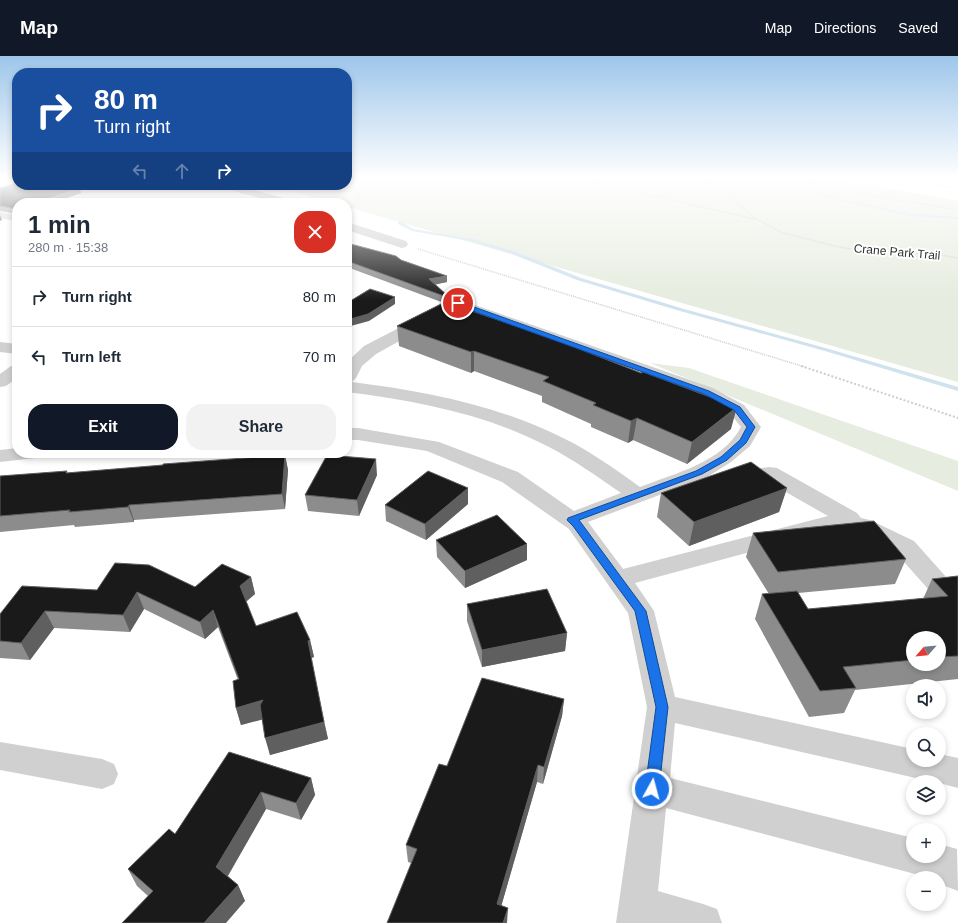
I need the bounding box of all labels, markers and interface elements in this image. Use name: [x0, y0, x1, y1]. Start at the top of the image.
text: Map: [20, 17, 58, 38]
text: Map: [765, 20, 792, 36]
text: Directions: [814, 20, 876, 36]
text: Saved: [898, 20, 938, 36]
icon: right: [28, 84, 80, 136]
text: 80 m: [94, 84, 158, 115]
text: Turn right: [94, 117, 170, 137]
icon: left: [129, 160, 151, 182]
icon: ahead: [171, 160, 193, 182]
icon: right: [213, 160, 235, 182]
text: 1 min: [28, 211, 91, 238]
button: close: [294, 211, 336, 253]
text: 280 m · 15:38: [28, 240, 108, 255]
street label: Crane Park Trail: [853, 241, 941, 263]
icon: right: [28, 286, 50, 308]
pin: [441, 286, 475, 320]
text: Turn right: [62, 288, 132, 305]
text: 80 m: [303, 288, 336, 305]
icon: arrive: [447, 292, 469, 314]
icon: left: [28, 346, 50, 368]
text: Turn left: [62, 348, 121, 365]
text: 70 m: [303, 348, 336, 365]
button: Exit: [28, 404, 178, 450]
button: Share: [186, 404, 336, 450]
north arrow: [906, 631, 946, 671]
map controls: [906, 631, 946, 911]
button: sound: [906, 679, 946, 719]
button: search: [906, 727, 946, 767]
position arrow: [631, 768, 673, 810]
button: layers: [906, 775, 946, 815]
button: +: [906, 823, 946, 863]
button: −: [906, 871, 946, 911]

